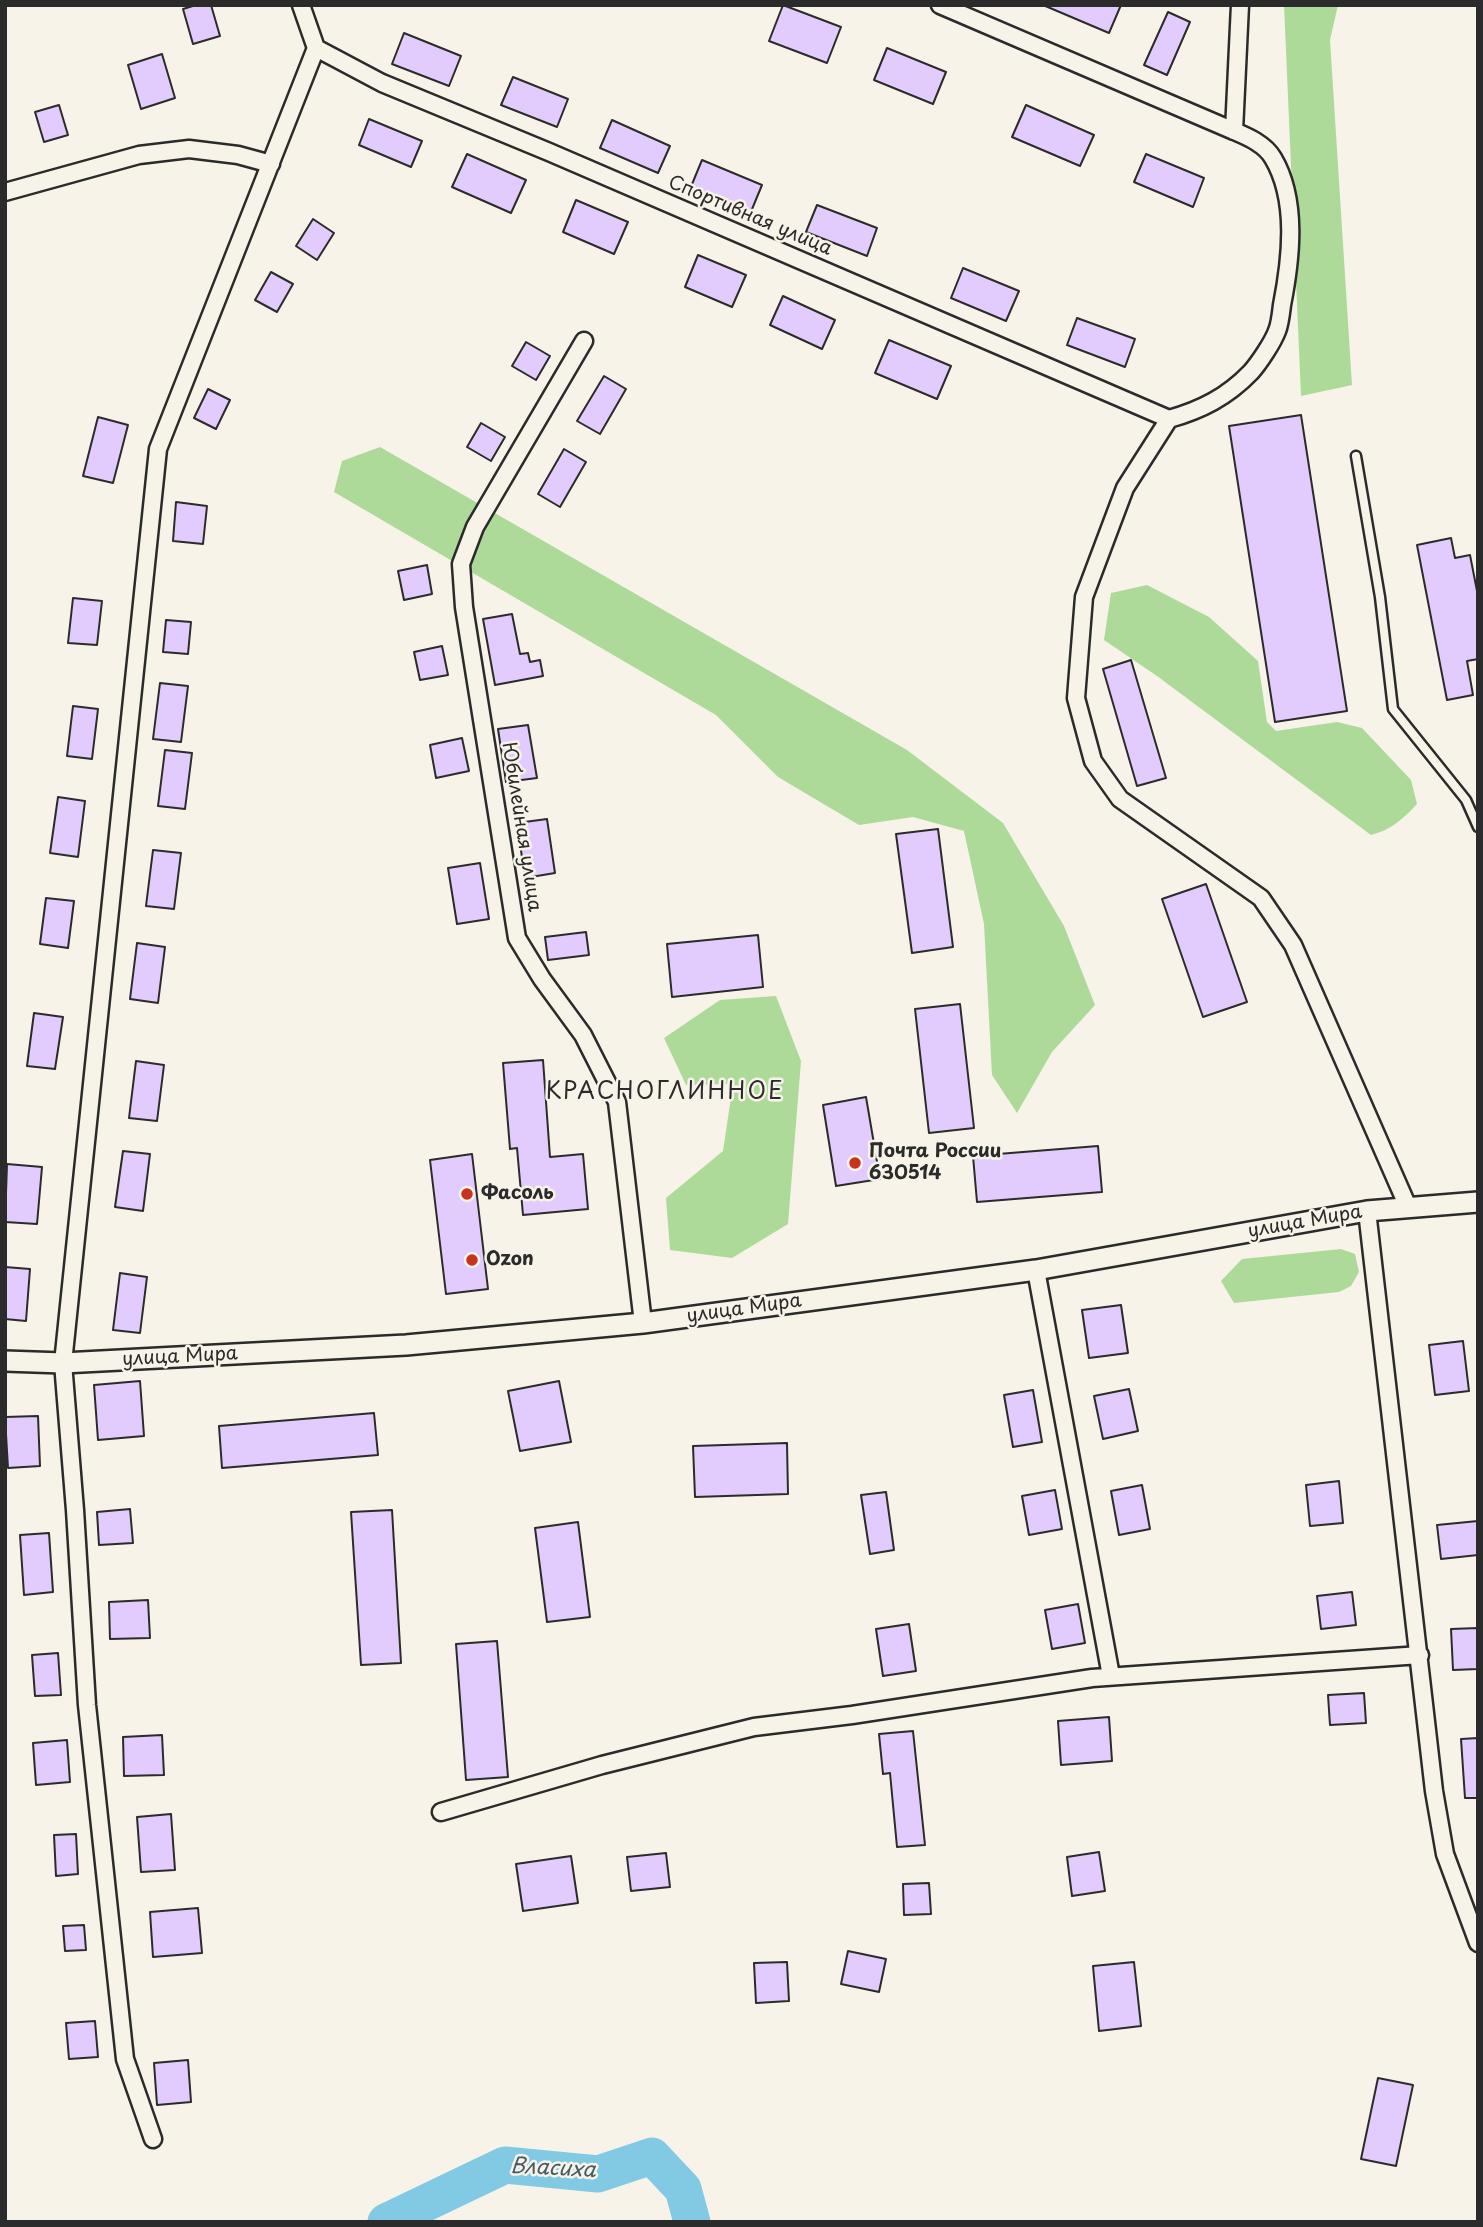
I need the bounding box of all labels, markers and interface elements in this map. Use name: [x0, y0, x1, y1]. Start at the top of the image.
street label: Спортивная улица: [665, 171, 835, 261]
street label: Юбилейная улица: [496, 741, 546, 913]
district label: КРАСНОГЛИННОЕ: [546, 1079, 784, 1107]
place label: Почта России 630514: [869, 1141, 1001, 1185]
marker: Почта России 630514: [847, 1155, 863, 1171]
place label: Фасоль: [481, 1183, 554, 1205]
marker: Фасоль: [459, 1186, 475, 1202]
street label: улица Мира: [1246, 1201, 1364, 1243]
place label: Ozon: [486, 1249, 534, 1271]
marker: Ozon: [464, 1252, 480, 1268]
street label: улица Мира: [685, 1290, 803, 1328]
street label: улица Мира: [122, 1343, 238, 1371]
water label: Власиха: [510, 2154, 596, 2184]

